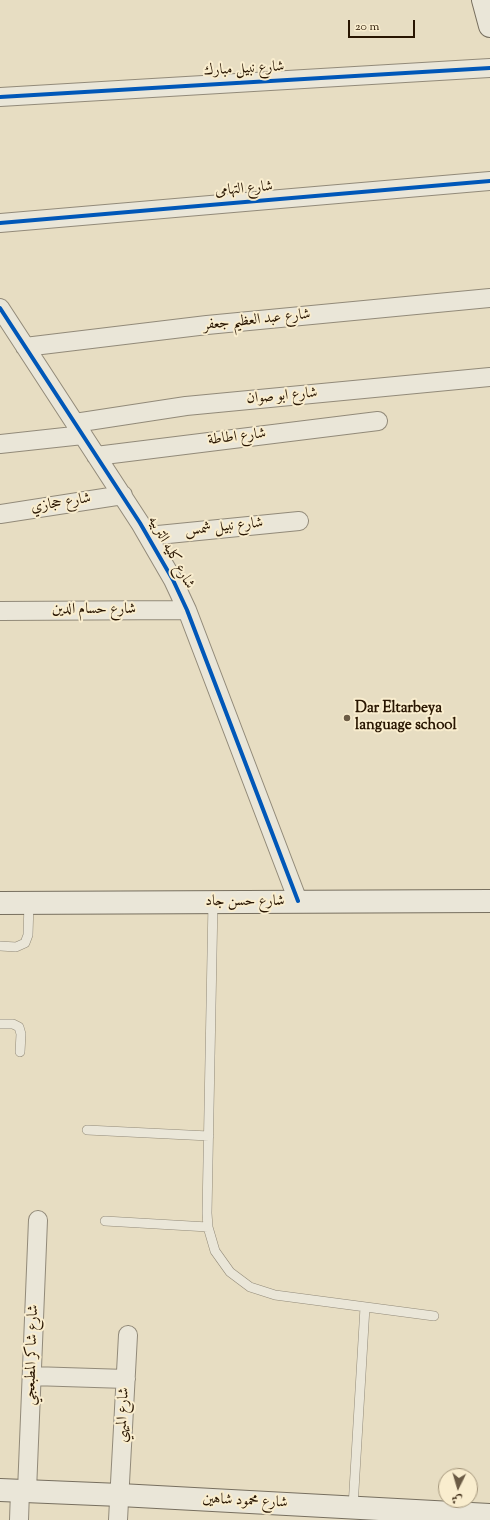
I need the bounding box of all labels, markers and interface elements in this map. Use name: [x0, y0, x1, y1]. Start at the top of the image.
scale bar: [350, 12, 417, 38]
text: 20 m: [355, 18, 379, 36]
street label: شارع نبيل مبارك: [203, 59, 285, 81]
street label: شارع التهامى: [214, 178, 274, 202]
street label: شارع عبد العظيم جعفر: [203, 306, 311, 336]
street label: شارع ابو صوان: [246, 385, 318, 409]
street label: شارع اطاطة: [207, 425, 267, 451]
street label: شارع حجازي: [30, 490, 92, 518]
street label: شارع كليه التربيه: [143, 513, 197, 593]
street label: شارع نبيل شمس: [184, 515, 264, 541]
street label: شارع حسام الدين: [52, 601, 136, 619]
place label: Dar Eltarbeya language school: [355, 700, 457, 735]
marker: Dar Eltarbeya language school: [342, 713, 352, 723]
street label: شارع حسن جاد: [205, 893, 285, 911]
street label: شارع شاكر المطبعجي: [22, 1304, 44, 1406]
street label: شارع الميهي: [114, 1387, 134, 1443]
north arrow: [438, 1468, 478, 1508]
street label: شارع محمود شاهين: [202, 1491, 288, 1513]
text: ش: [451, 1491, 463, 1507]

